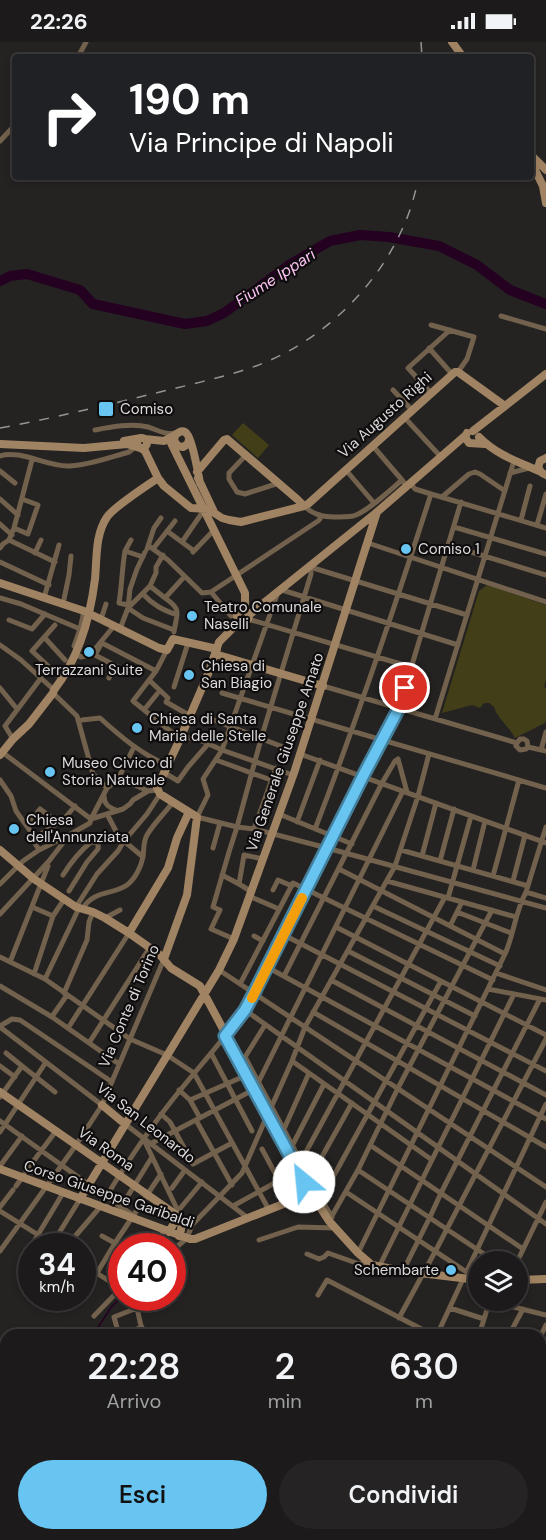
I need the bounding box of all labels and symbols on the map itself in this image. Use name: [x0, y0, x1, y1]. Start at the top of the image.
water label: Fiume Ippari: [231, 243, 320, 311]
street label: Via Augusto Righi: [334, 367, 436, 463]
place label: Comiso: [120, 399, 173, 419]
marker: Comiso: [97, 400, 115, 418]
place label: Comiso 1: [418, 539, 480, 559]
marker: Comiso 1: [399, 542, 413, 556]
place label: Teatro Comunale Naselli: [204, 597, 322, 634]
marker: Teatro Comunale Naselli: [185, 609, 199, 623]
marker: Terrazzani Suite: [82, 645, 96, 659]
street label: Via Generale Giuseppe Amato: [242, 650, 329, 854]
place label: Chiesa di San Biagio: [201, 656, 272, 693]
place label: Terrazzani Suite: [35, 660, 143, 680]
pin: [379, 662, 430, 713]
marker: Chiesa di San Biagio: [182, 668, 196, 682]
place label: Chiesa di Santa Maria delle Stelle: [149, 709, 266, 746]
marker: Chiesa di Santa Maria delle Stelle: [130, 721, 144, 735]
place label: Museo Civico di Storia Naturale: [62, 753, 172, 790]
marker: Museo Civico di Storia Naturale: [43, 765, 57, 779]
place label: Chiesa dell'Annunziata: [26, 810, 129, 847]
marker: Chiesa dell'Annunziata: [7, 822, 21, 836]
street label: Via Conte di Torino: [94, 941, 164, 1071]
street label: Via San Leonardo: [92, 1078, 200, 1168]
street label: Via Roma: [74, 1122, 138, 1176]
position arrow: [272, 1150, 336, 1214]
street label: Corso Giuseppe Garibaldi: [21, 1155, 197, 1233]
speed limit sign: 40: [108, 1233, 186, 1311]
place label: Schembarte: [354, 1260, 439, 1280]
marker: Schembarte: [444, 1263, 458, 1277]

